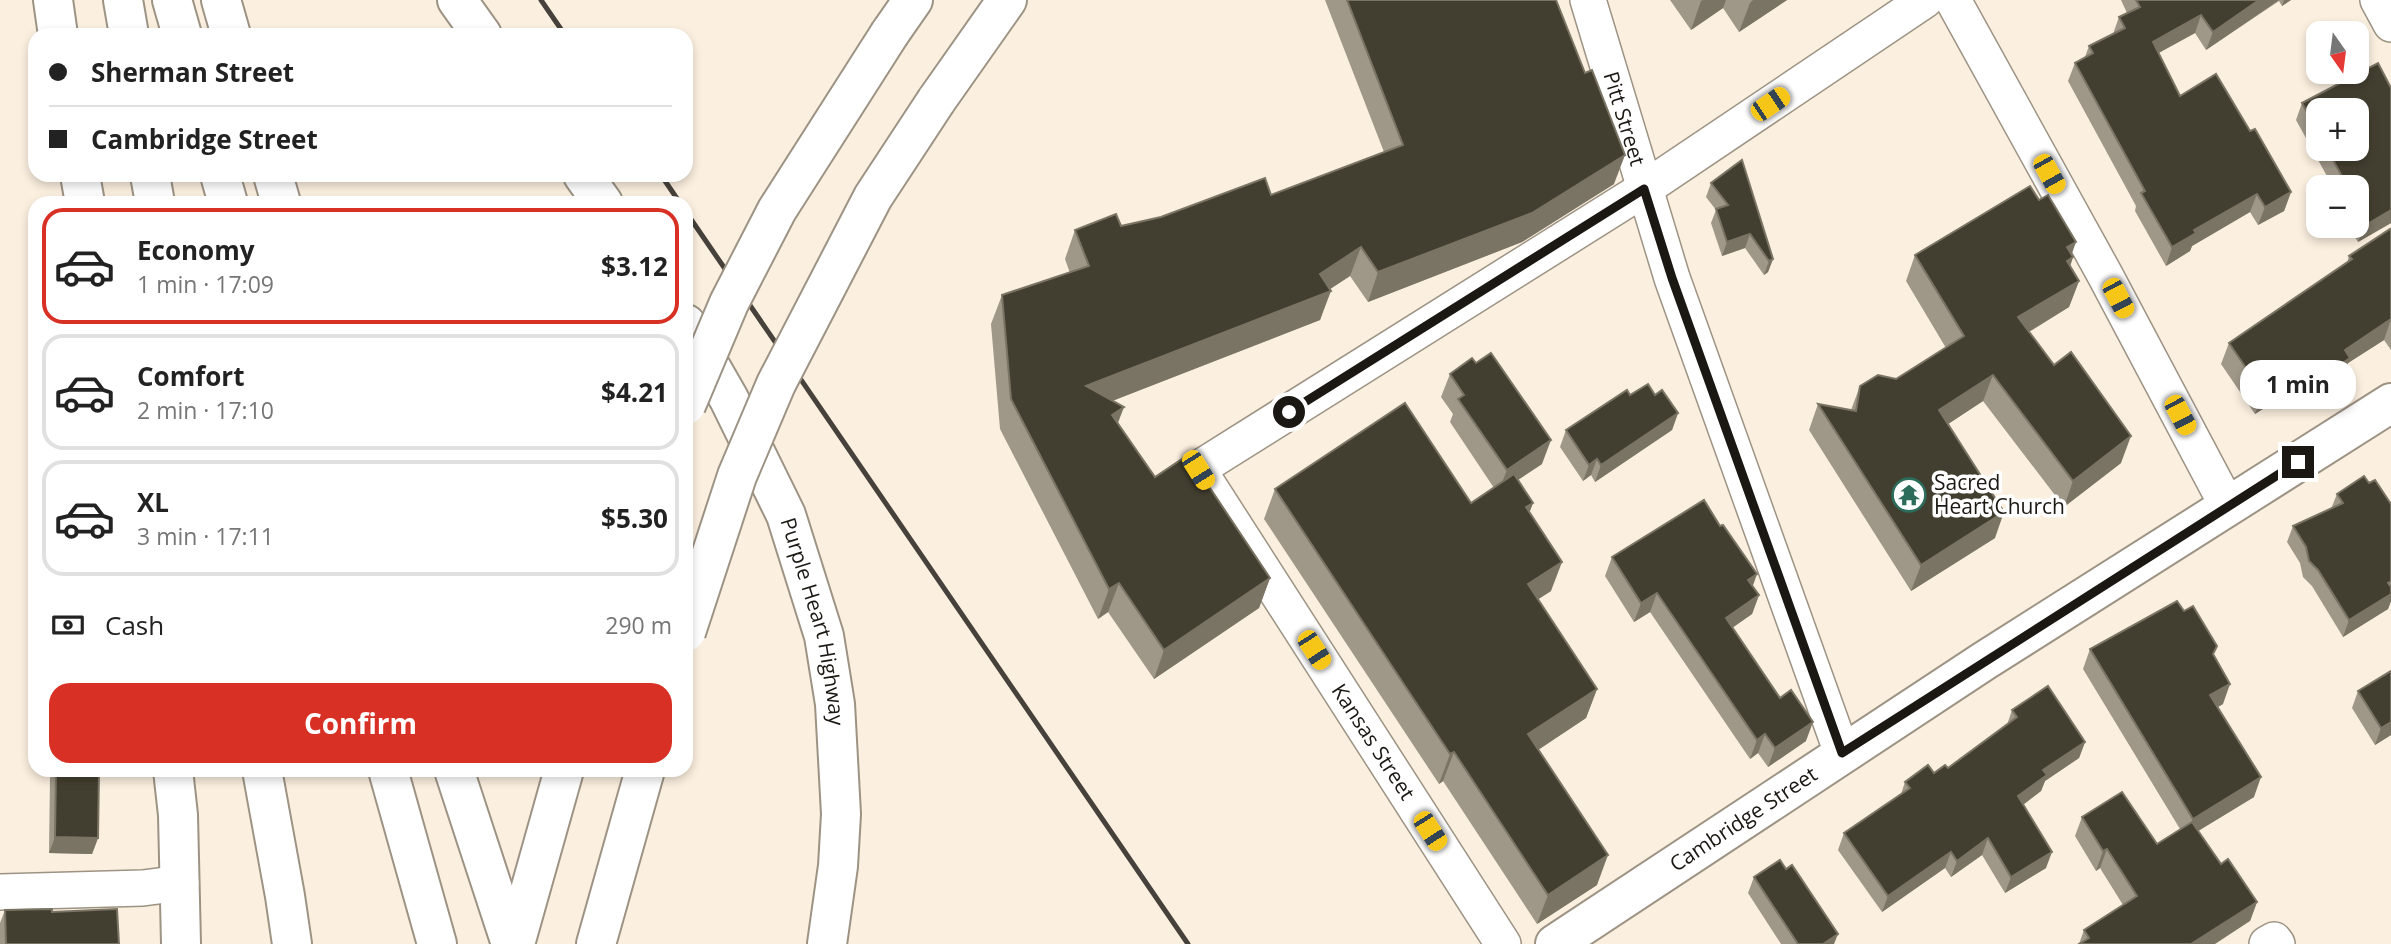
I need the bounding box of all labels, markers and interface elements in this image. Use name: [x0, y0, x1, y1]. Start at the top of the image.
north arrow: [2306, 21, 2370, 84]
map controls: [2306, 21, 2369, 238]
text: Sherman Street: [91, 54, 294, 90]
street label: Pitt Street: [1597, 68, 1652, 169]
car: [1747, 84, 1794, 124]
button: +: [2306, 98, 2369, 161]
text: Cambridge Street: [91, 121, 318, 157]
car: [2030, 151, 2069, 197]
button: −: [2306, 175, 2369, 238]
text: Economy: [137, 232, 255, 268]
icon: car: [53, 235, 116, 298]
text: $3.12: [601, 248, 668, 284]
text: 1 min · 17:09: [137, 268, 274, 300]
car: [2099, 275, 2138, 321]
text: Comfort: [137, 358, 244, 394]
callout: 1 min: [2240, 360, 2356, 410]
icon: car: [53, 361, 116, 424]
text: 1 min: [2266, 368, 2330, 400]
text: $4.21: [601, 374, 668, 410]
car: [2161, 392, 2200, 438]
text: 2 min · 17:10: [137, 394, 274, 426]
route start: [1273, 396, 1305, 428]
route end: [2282, 446, 2314, 478]
car: [1178, 447, 1219, 493]
place label: Sacred Heart Church: [1934, 468, 2065, 520]
temple icon: Sacred Heart Church: [1890, 476, 1928, 514]
text: XL: [137, 484, 169, 520]
icon: car: [53, 487, 116, 550]
text: $5.30: [601, 500, 668, 536]
street label: Purple Heart Highway: [775, 514, 851, 727]
text: 3 min · 17:11: [137, 520, 274, 552]
icon: cash: [49, 606, 87, 644]
text: Cash: [105, 607, 164, 643]
text: 290 m: [605, 609, 672, 641]
car: [1294, 627, 1335, 673]
street label: Kansas Street: [1326, 678, 1422, 805]
button: Confirm: [49, 683, 672, 763]
street label: Cambridge Street: [1664, 760, 1822, 878]
car: [1410, 808, 1451, 854]

